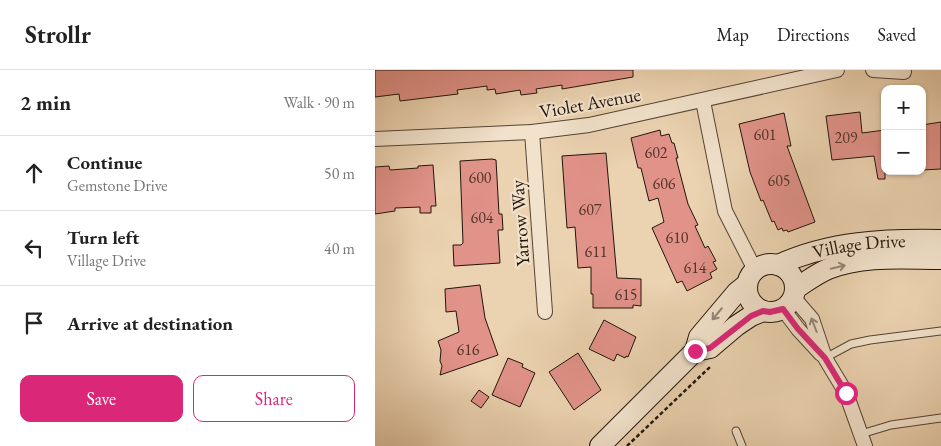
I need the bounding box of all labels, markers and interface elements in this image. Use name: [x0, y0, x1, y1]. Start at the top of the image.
text: Strollr: [25, 19, 91, 50]
text: Map: [717, 23, 749, 46]
text: Directions: [777, 23, 849, 46]
text: Saved: [877, 23, 916, 46]
street label: Violet Avenue: [537, 82, 643, 124]
map controls: [881, 85, 926, 175]
button: +: [881, 85, 926, 130]
text: 2 min: [20, 89, 71, 116]
text: Walk · 90 m: [284, 92, 355, 113]
house number: 601: [753, 124, 777, 145]
house number: 209: [834, 127, 858, 148]
button: −: [881, 130, 926, 175]
house number: 602: [644, 142, 668, 163]
text: Continue: [67, 150, 142, 175]
icon: ahead: [20, 159, 48, 187]
text: 50 m: [324, 163, 355, 184]
house number: 600: [468, 167, 492, 188]
house number: 605: [767, 170, 791, 191]
house number: 606: [652, 173, 676, 194]
text: Gemstone Drive: [67, 175, 168, 196]
street label: Yarrow Way: [504, 178, 535, 267]
house number: 607: [578, 199, 602, 220]
house number: 604: [470, 207, 494, 228]
text: Turn left: [67, 225, 139, 250]
house number: 610: [665, 227, 689, 248]
street label: Village Drive: [810, 227, 906, 264]
icon: left: [20, 234, 48, 262]
text: 40 m: [324, 238, 355, 259]
house number: 611: [584, 241, 608, 262]
text: Village Drive: [67, 250, 146, 271]
house number: 614: [683, 257, 707, 278]
one-way arrow: [829, 262, 845, 271]
house number: 615: [614, 284, 638, 305]
one-way arrow: [711, 308, 723, 321]
icon: arrive: [20, 309, 48, 337]
text: Arrive at destination: [67, 311, 233, 336]
one-way arrow: [809, 318, 818, 333]
house number: 616: [456, 339, 480, 360]
route end: [684, 340, 707, 363]
button: Save: [20, 375, 183, 422]
button: Share: [193, 375, 355, 422]
route start: [835, 382, 858, 405]

